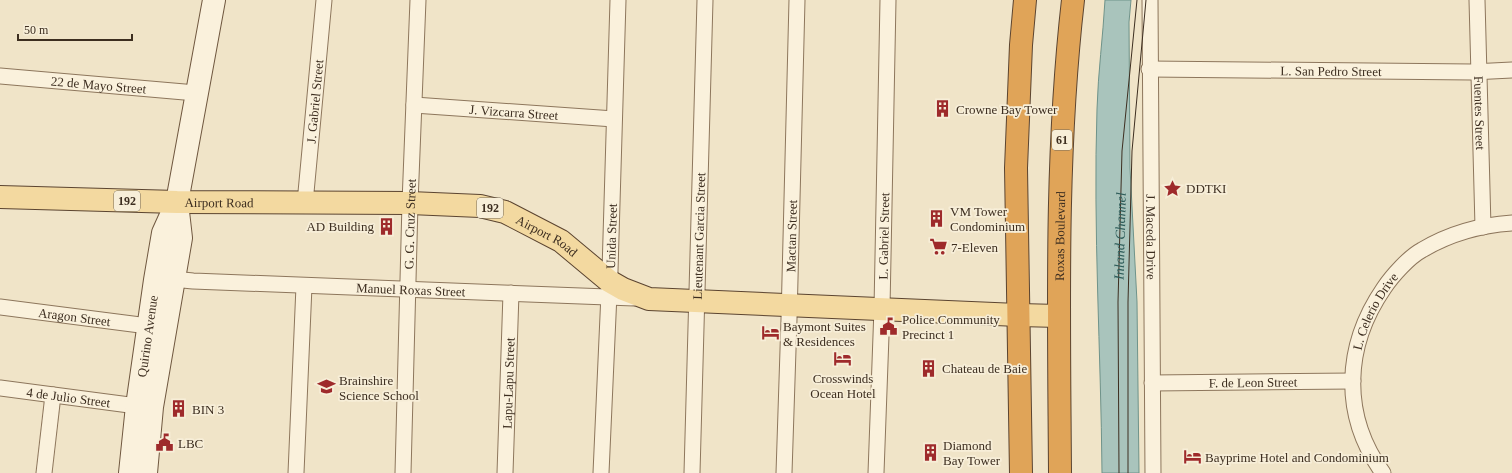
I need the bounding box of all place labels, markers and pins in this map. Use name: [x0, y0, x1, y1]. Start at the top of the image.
building icon: Crowne Bay Tower: [933, 99, 953, 119]
place label: Crowne Bay Tower: [956, 102, 1058, 117]
place icon: DDTKI: [1163, 178, 1183, 198]
place label: DDTKI: [1186, 181, 1226, 196]
place label: VM Tower Condominium: [950, 204, 1025, 234]
building icon: VM Tower Condominium: [927, 208, 947, 228]
building icon: AD Building: [377, 216, 397, 236]
place label: AD Building: [306, 219, 374, 234]
supermarket icon: 7-Eleven: [928, 237, 948, 257]
place label: 7-Eleven: [951, 240, 998, 255]
place label: Police Community Precinct 1: [902, 312, 1000, 342]
public building icon: Police Community Precinct 1: [879, 316, 899, 336]
place label: Baymont Suites & Residences: [783, 319, 866, 349]
hotel icon: Baymont Suites & Residences: [760, 323, 780, 343]
hotel icon: Crosswinds Ocean Hotel: [833, 349, 853, 369]
building icon: Chateau de Baie: [919, 358, 939, 378]
place label: Chateau de Baie: [942, 361, 1027, 376]
place label: Crosswinds Ocean Hotel: [810, 371, 876, 401]
place label: Brainshire Science School: [339, 373, 419, 403]
school or university icon: Brainshire Science School: [316, 377, 336, 397]
building icon: BIN 3: [169, 399, 189, 419]
place label: BIN 3: [192, 402, 224, 417]
public building icon: LBC: [155, 433, 175, 453]
place label: LBC: [178, 436, 203, 451]
place label: Diamond Bay Tower: [943, 438, 1001, 468]
building icon: Diamond Bay Tower: [920, 442, 940, 462]
hotel icon: Bayprime Hotel and Condominium: [1182, 447, 1202, 467]
place label: Bayprime Hotel and Condominium: [1205, 450, 1389, 465]

